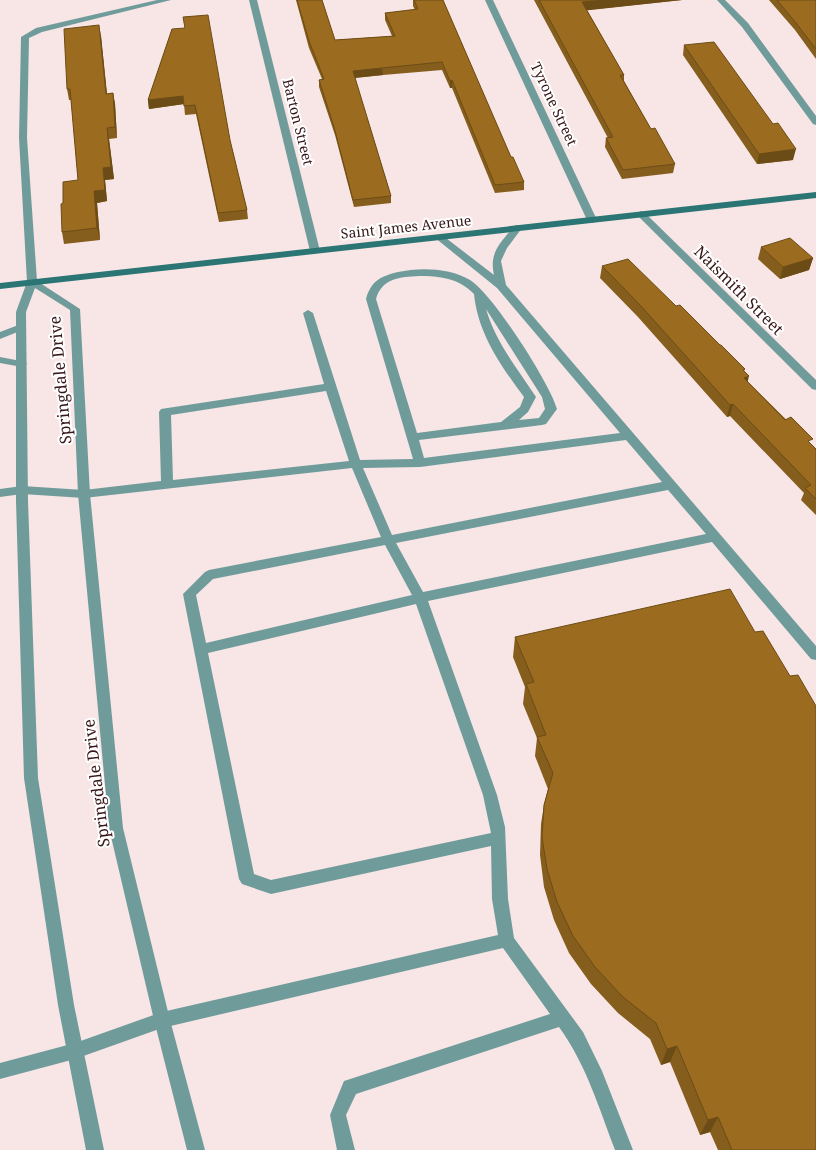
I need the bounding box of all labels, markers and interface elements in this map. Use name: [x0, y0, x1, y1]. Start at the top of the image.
street label: Tyrone Street: [527, 59, 582, 149]
street label: Barton Street: [279, 77, 318, 167]
street label: Saint James Avenue: [340, 210, 472, 243]
street label: Naismith Street: [689, 240, 789, 340]
street label: Springdale Drive: [43, 315, 77, 445]
street label: Springdale Drive: [77, 718, 115, 848]

